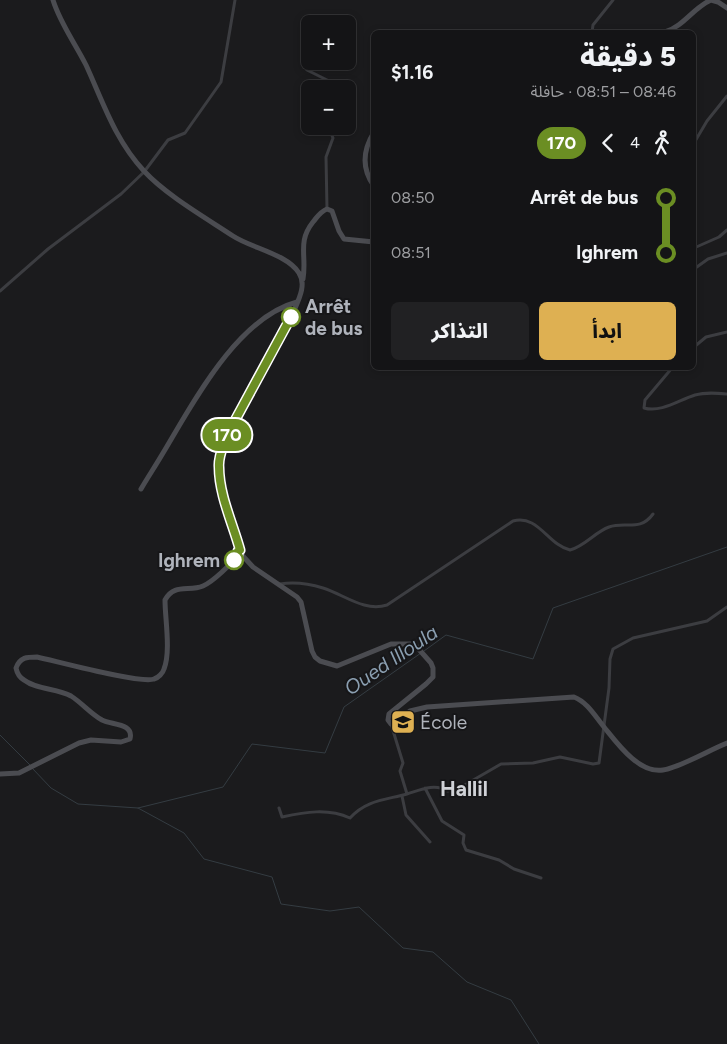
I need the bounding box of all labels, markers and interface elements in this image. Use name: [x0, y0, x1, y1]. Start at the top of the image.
map controls: [301, 15, 356, 135]
button: +: [301, 15, 356, 70]
text: 5 دقيقة: [580, 39, 676, 73]
text: $1.16: [391, 61, 433, 84]
button: −: [301, 80, 356, 135]
text: 08:46 – 08:51 · حافلة: [530, 82, 676, 101]
icon: back: [594, 129, 622, 157]
icon: walk: [648, 129, 676, 157]
text: 170: [547, 132, 576, 154]
text: 4: [630, 133, 640, 152]
text: Arrêt de bus: [530, 186, 638, 209]
text: 08:50: [391, 188, 435, 207]
text: Ighrem: [576, 241, 638, 264]
text: 08:51: [391, 243, 431, 262]
place label: Arrêt de bus: [305, 295, 362, 340]
button: التذاكر: [391, 302, 529, 360]
button: ابدأ: [539, 302, 676, 360]
marker: Arrêt de bus: [281, 307, 301, 327]
line badge: 170: [198, 419, 256, 451]
text: 170: [212, 424, 242, 446]
place label: Ighrem: [158, 549, 220, 572]
marker: Ighrem: [224, 550, 244, 570]
water label: Oued Illoula: [340, 620, 443, 700]
school or university icon: École: [390, 709, 416, 735]
place label: École: [420, 711, 467, 734]
district label: Hallil: [440, 776, 488, 801]

